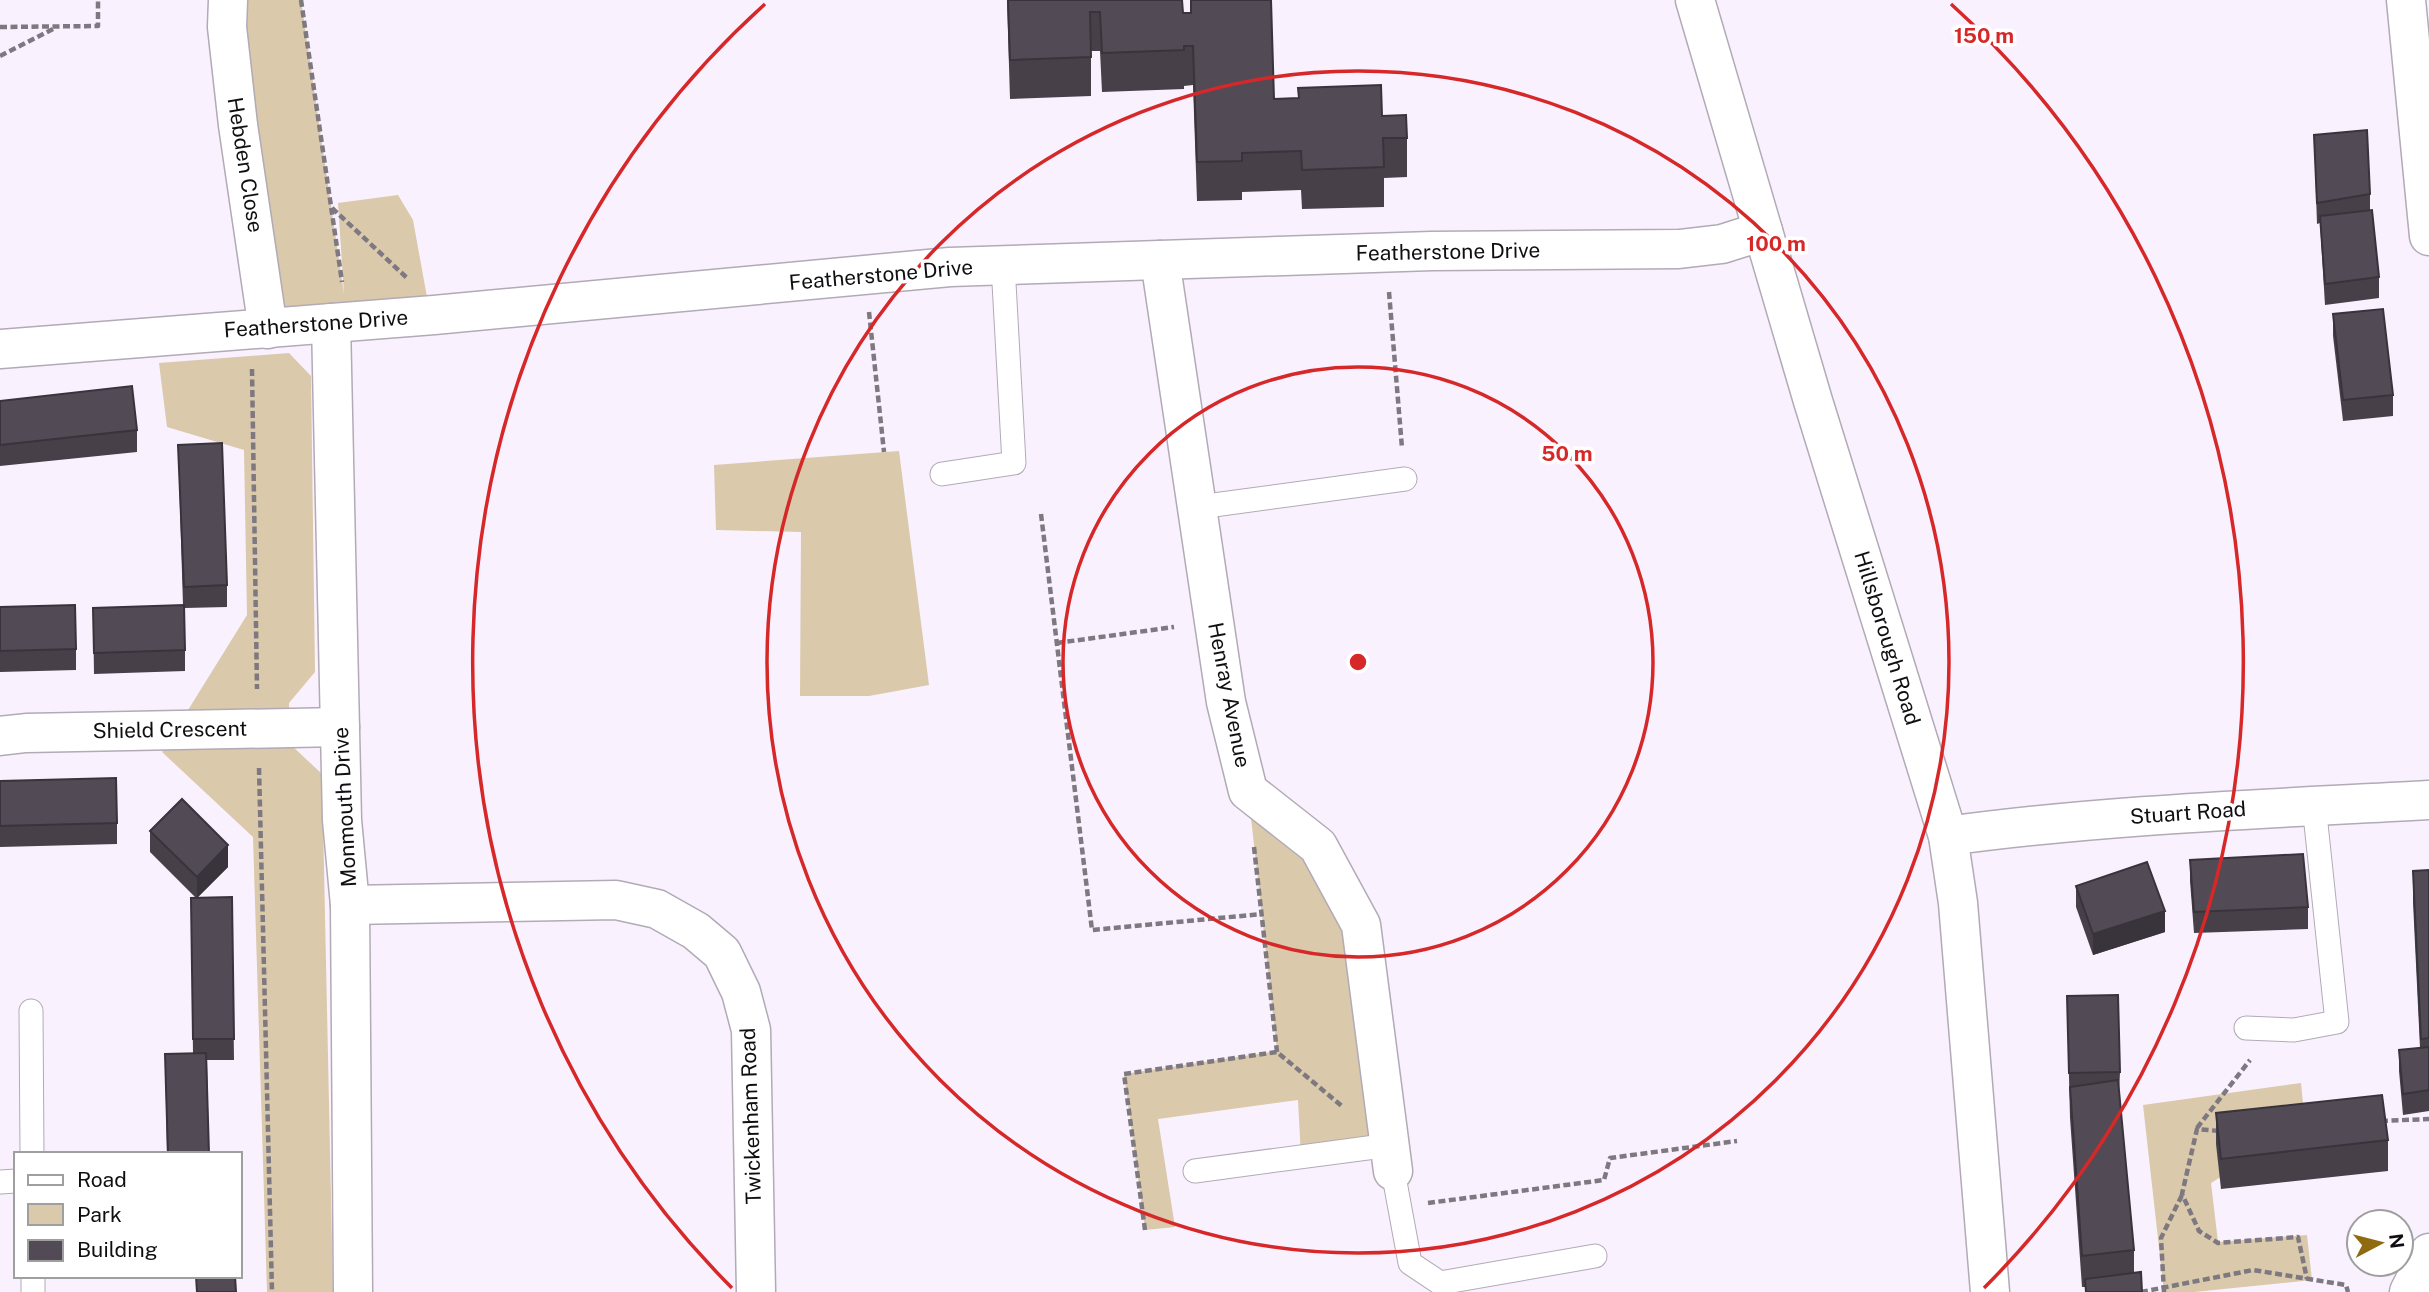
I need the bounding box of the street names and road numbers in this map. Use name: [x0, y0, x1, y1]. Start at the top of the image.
street label: Hebden Close: [222, 95, 269, 234]
street label: Featherstone Drive: [1355, 237, 1541, 266]
street label: Featherstone Drive: [788, 254, 974, 295]
street label: Featherstone Drive: [223, 305, 409, 342]
street label: Hillsborough Road: [1849, 548, 1926, 728]
street label: Henray Avenue: [1203, 620, 1256, 770]
street label: Shield Crescent: [92, 716, 248, 743]
street label: Monmouth Drive: [328, 726, 361, 888]
street label: Stuart Road: [2129, 796, 2247, 829]
street label: Twickenham Road: [735, 1027, 766, 1205]

